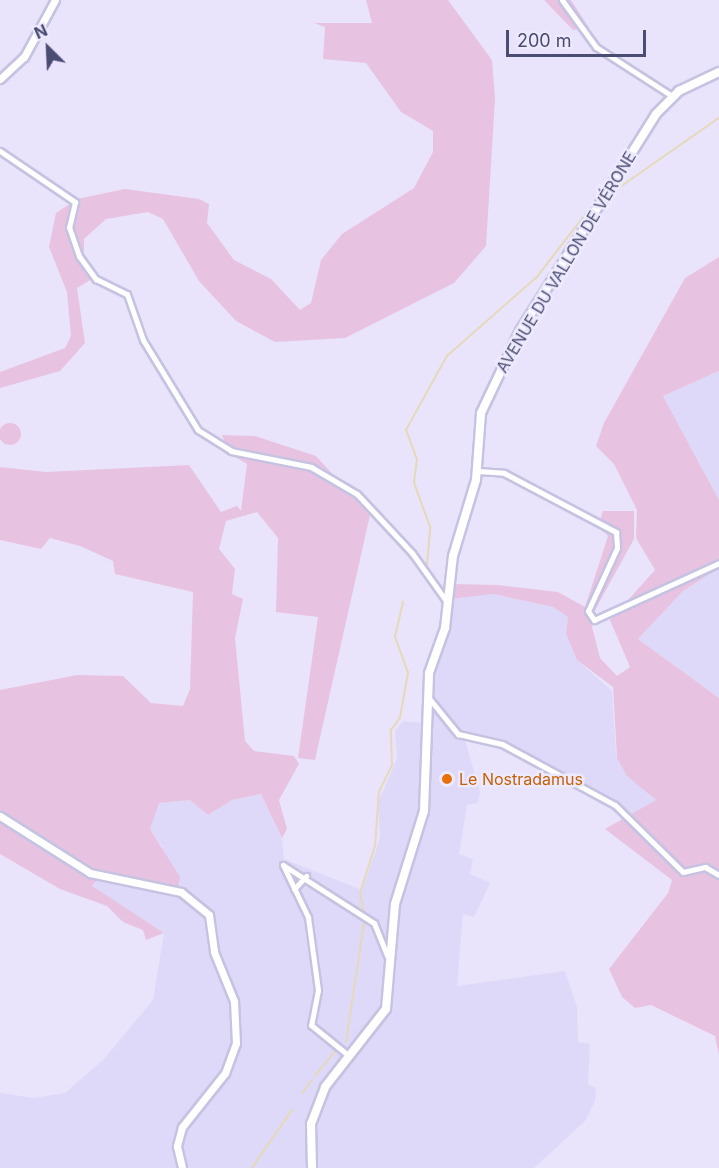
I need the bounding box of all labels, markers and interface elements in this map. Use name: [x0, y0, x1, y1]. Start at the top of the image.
north arrow: [18, 18, 78, 78]
scale bar: [509, 18, 648, 56]
text: N: [31, 20, 50, 43]
text: 200 m: [517, 30, 572, 51]
street label: AVENUE DU VALLON DE VÉRONE: [492, 148, 640, 376]
place label: Le Nostradamus: [459, 769, 583, 789]
marker: Le Nostradamus: [440, 772, 454, 786]

